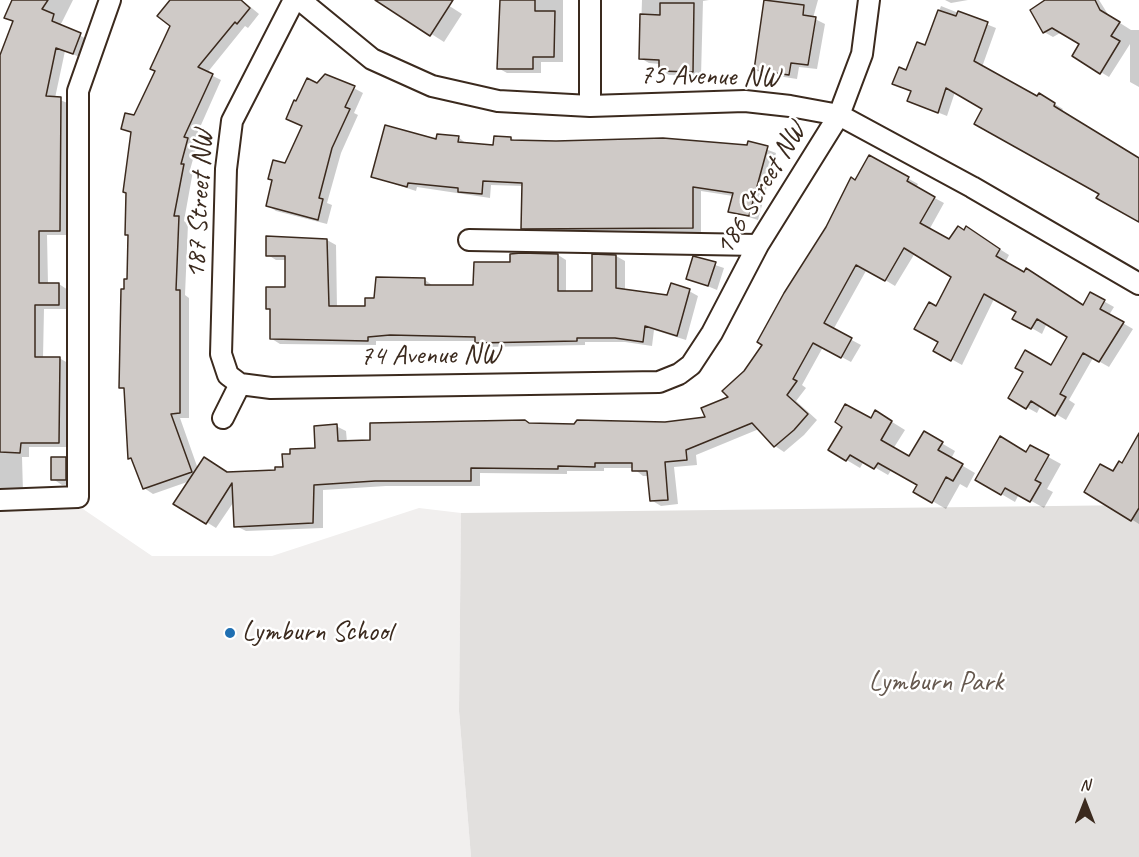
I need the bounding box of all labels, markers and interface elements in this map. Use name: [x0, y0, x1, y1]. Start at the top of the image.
street label: 75 Avenue NW: [640, 59, 780, 95]
street label: 186 Street NW: [708, 116, 814, 262]
street label: 187 Street NW: [179, 129, 221, 279]
street label: 74 Avenue NW: [360, 338, 500, 374]
place label: Lymburn School: [242, 616, 392, 650]
marker: Lymburn School: [223, 626, 237, 640]
park label: Lymburn Park: [869, 666, 1003, 700]
north arrow: [1055, 773, 1115, 833]
text: N: [1080, 775, 1090, 795]

